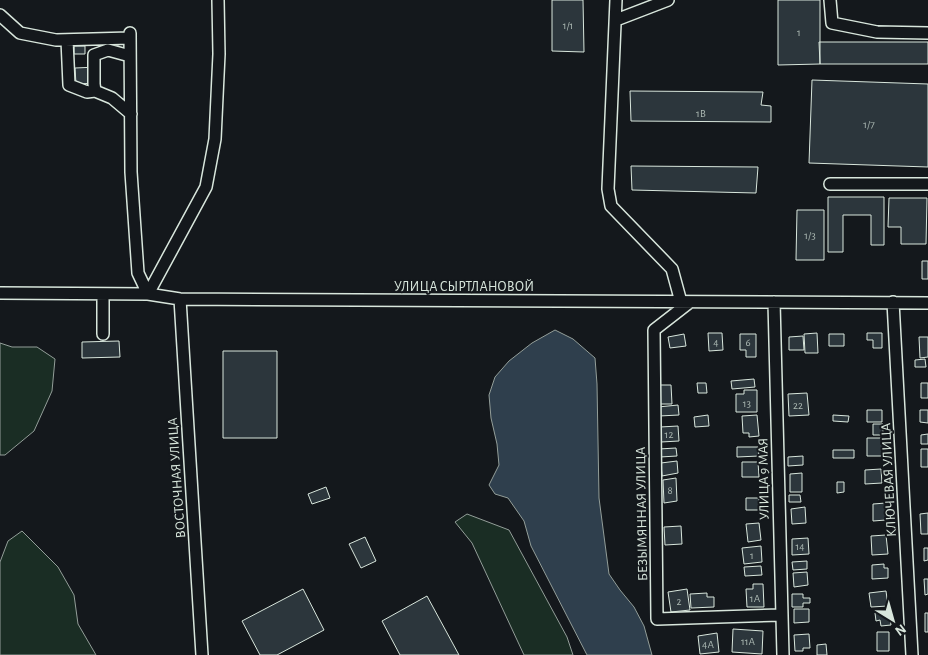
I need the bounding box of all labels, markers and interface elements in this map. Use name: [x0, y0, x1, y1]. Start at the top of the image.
house number: 1/1: [563, 20, 573, 31]
house number: 1: [797, 27, 801, 38]
house number: 1В: [696, 108, 706, 119]
house number: 1/7: [863, 119, 875, 130]
house number: 1/3: [804, 230, 816, 241]
street label: УЛИЦА СЫРТЛАНОВОЙ: [394, 279, 534, 294]
house number: 4: [713, 337, 719, 348]
house number: 6: [745, 337, 751, 348]
house number: 13: [743, 398, 752, 409]
house number: 22: [793, 400, 803, 411]
street label: ВОСТОЧНАЯ УЛИЦА: [166, 417, 188, 539]
street label: КЛЮЧЕВАЯ УЛИЦА: [879, 423, 899, 537]
house number: 12: [665, 429, 673, 440]
street label: УЛИЦА 9 МАЯ: [756, 438, 772, 520]
street label: БЕЗЫМЯННАЯ УЛИЦА: [634, 447, 650, 581]
house number: 8: [667, 485, 673, 496]
house number: 14: [795, 541, 805, 552]
house number: 1: [750, 550, 754, 561]
house number: 1А: [750, 593, 761, 604]
north arrow: [868, 595, 918, 645]
house number: 2: [676, 596, 682, 607]
text: N: [892, 621, 908, 638]
house number: 11А: [741, 636, 756, 647]
house number: 4А: [702, 639, 714, 650]

